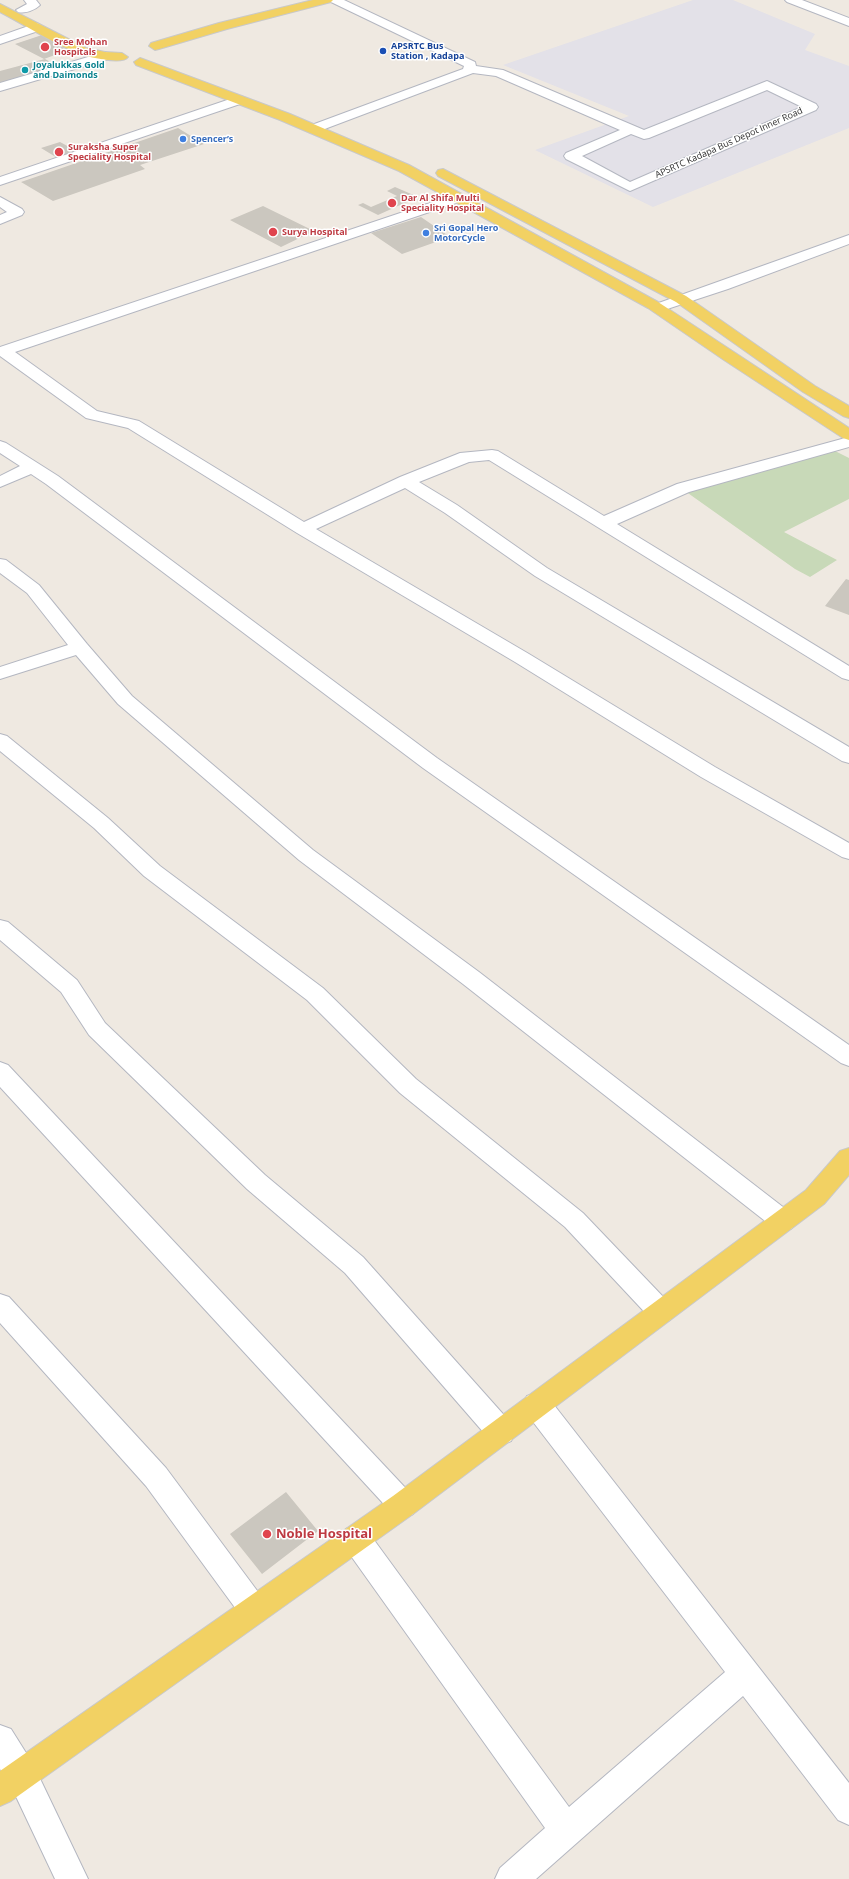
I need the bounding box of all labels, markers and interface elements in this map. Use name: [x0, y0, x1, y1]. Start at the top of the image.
place label: Sree Mohan Hospitals: [54, 37, 107, 58]
marker: Sree Mohan Hospitals: [39, 41, 51, 53]
place label: APSRTC Bus Station , Kadapa: [391, 41, 464, 62]
marker: APSRTC Bus Station , Kadapa: [378, 46, 388, 56]
place label: Joyalukkas Gold and Daimonds: [33, 60, 105, 81]
marker: Joyalukkas Gold and Daimonds: [20, 65, 30, 75]
street label: APSRTC Kadapa Bus Depot Inner Road: [653, 105, 805, 181]
marker: Spencer’s: [178, 134, 188, 144]
place label: Spencer’s: [191, 134, 233, 144]
place label: Suraksha Super Speciality Hospital: [68, 142, 151, 163]
marker: Suraksha Super Speciality Hospital: [53, 146, 65, 158]
place label: Dar Al Shifa Multi Speciality Hospital: [401, 193, 484, 214]
marker: Dar Al Shifa Multi Speciality Hospital: [386, 197, 398, 209]
place label: Sri Gopal Hero MotorCycle: [434, 223, 498, 244]
marker: Surya Hospital: [267, 226, 279, 238]
place label: Surya Hospital: [282, 227, 347, 237]
marker: Sri Gopal Hero MotorCycle: [421, 228, 431, 238]
place label: Noble Hospital: [276, 1526, 372, 1542]
marker: Noble Hospital: [261, 1528, 273, 1540]

